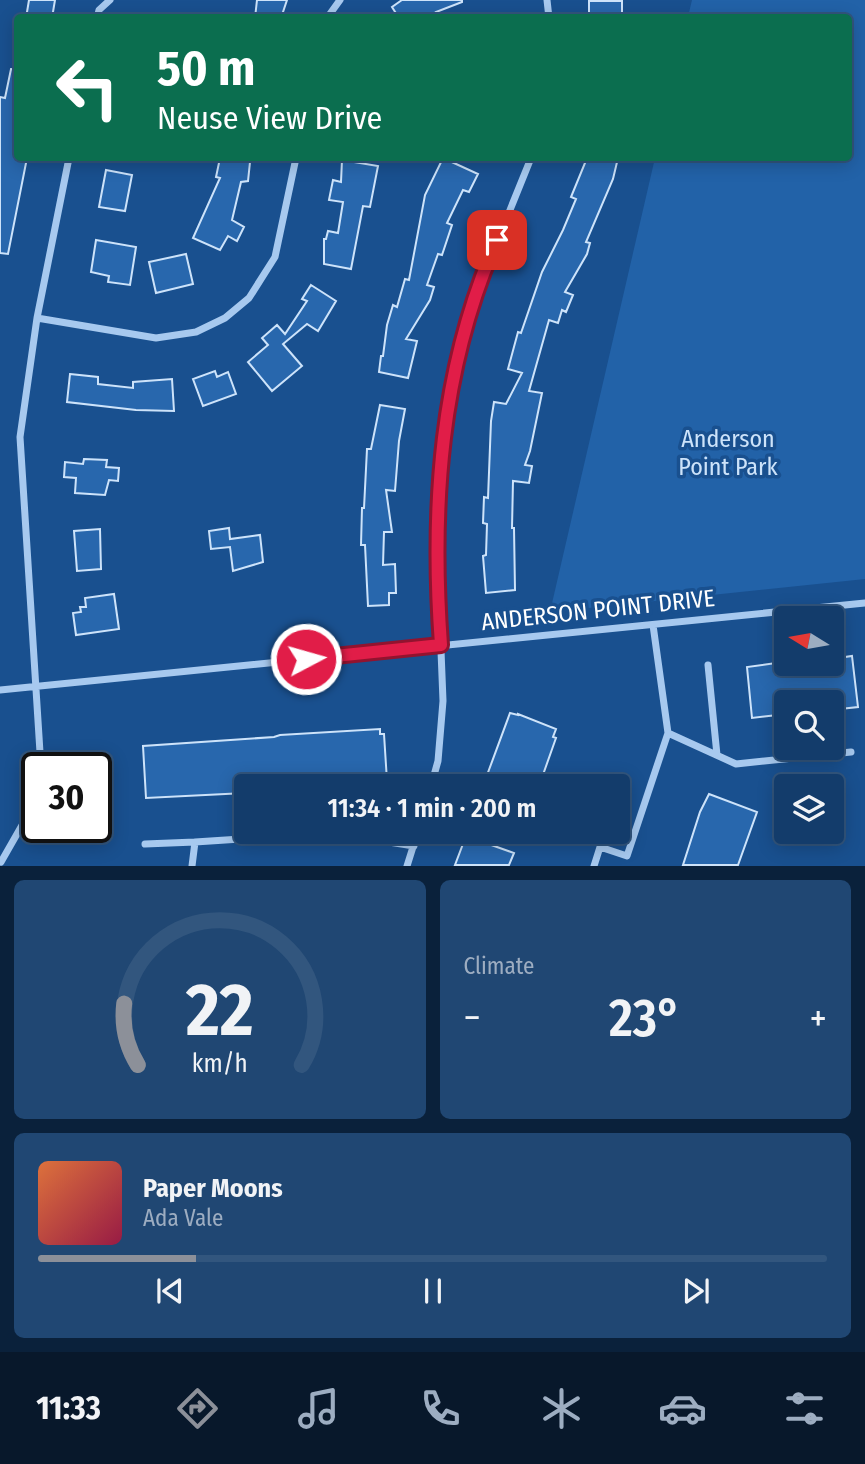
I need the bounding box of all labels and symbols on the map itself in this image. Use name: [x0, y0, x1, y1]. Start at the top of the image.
pin: [467, 210, 527, 270]
park label: Anderson Point Park: [678, 425, 778, 481]
street label: ANDERSON POINT DRIVE: [480, 584, 716, 636]
north arrow: [774, 606, 844, 676]
position arrow: [269, 622, 343, 696]
speed limit sign: 30: [21, 752, 112, 843]

